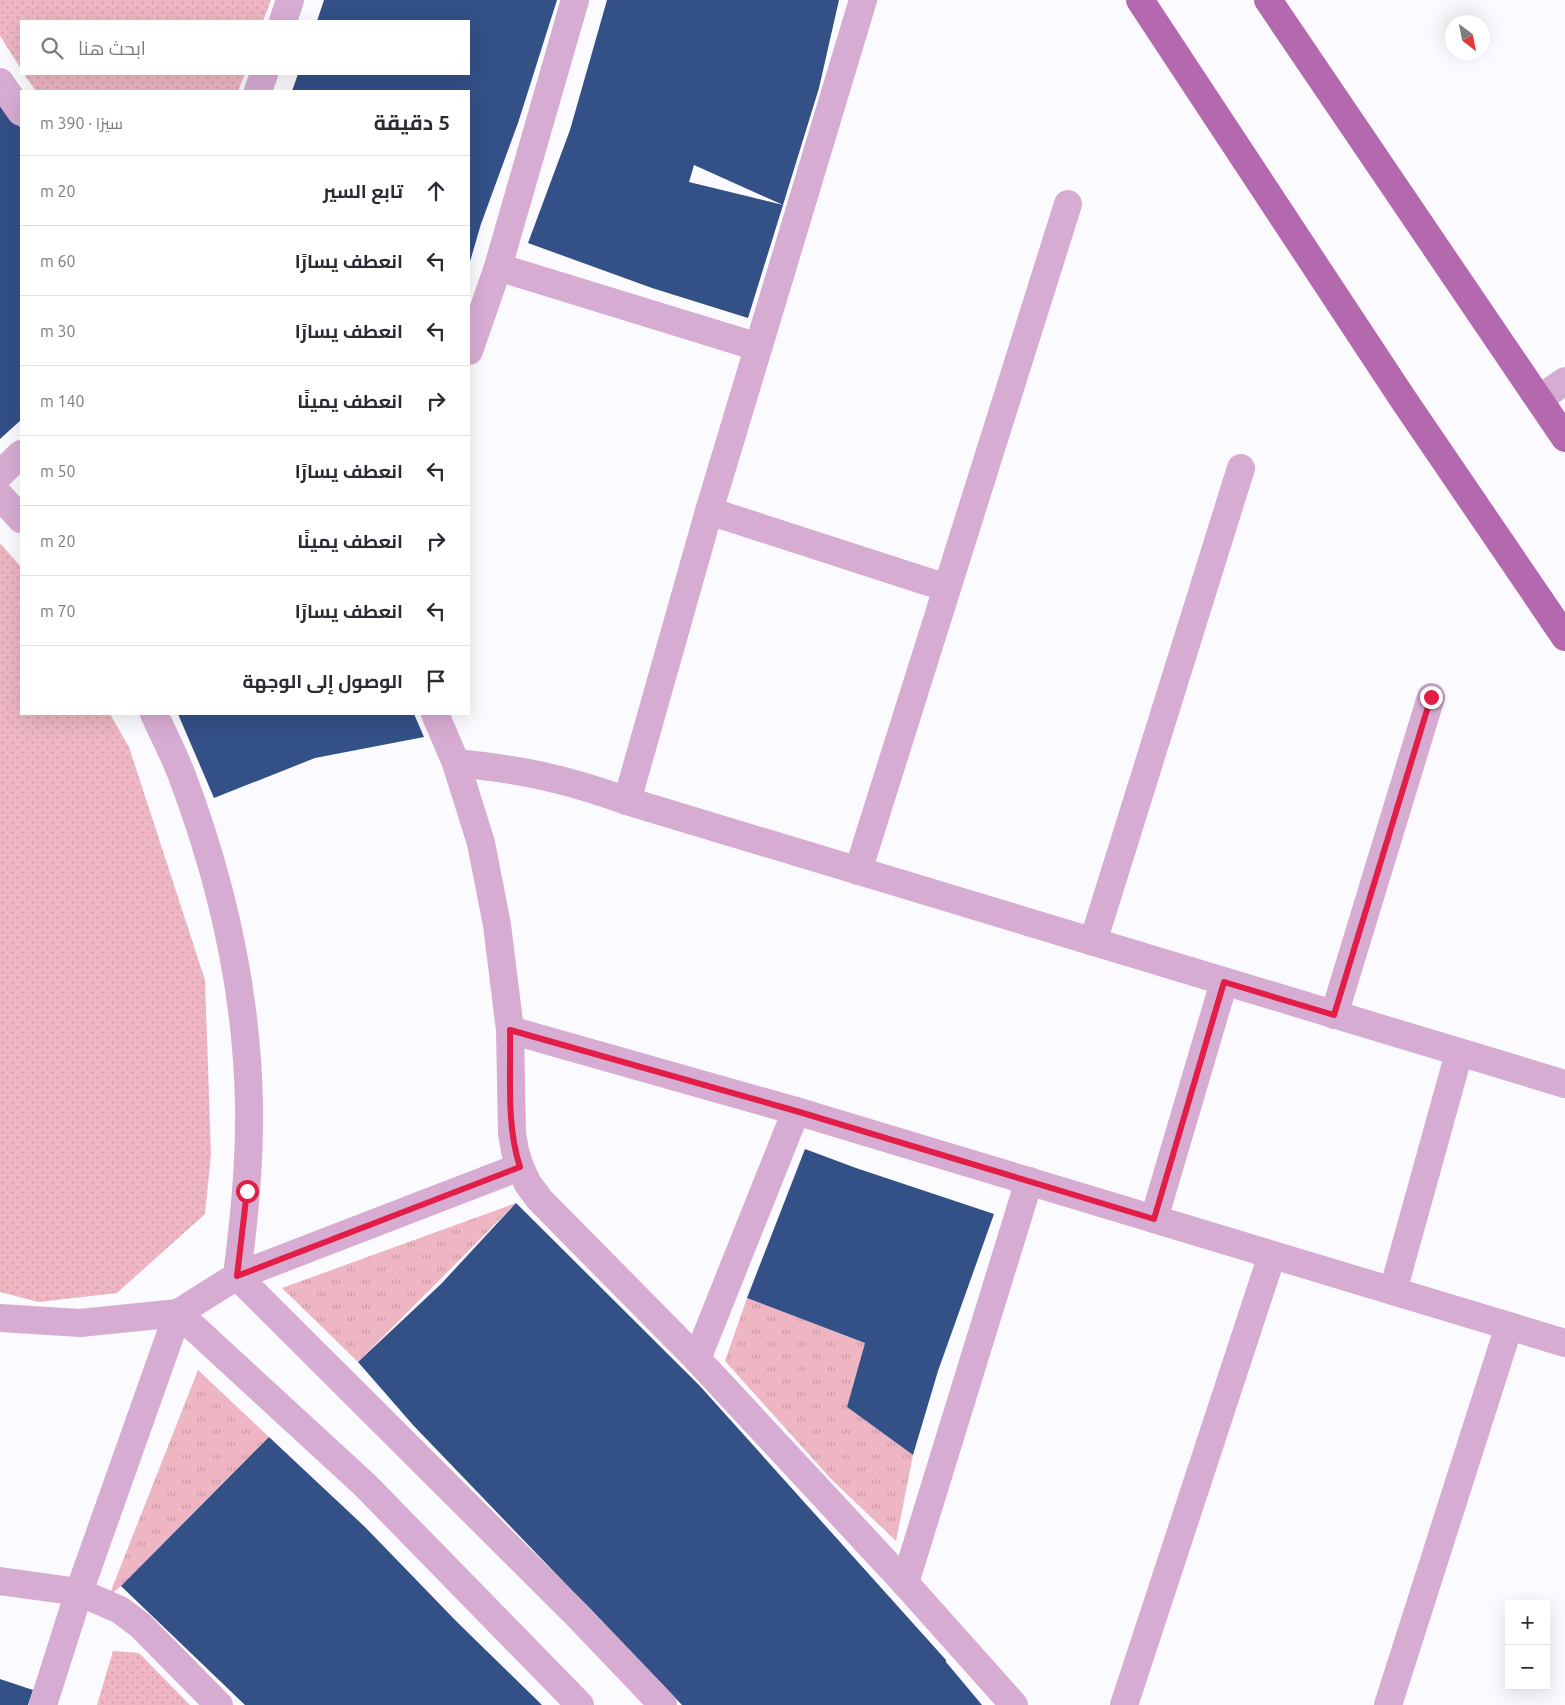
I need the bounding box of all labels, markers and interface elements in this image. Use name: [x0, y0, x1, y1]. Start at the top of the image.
north arrow: [1445, 15, 1490, 60]
search box: [20, 20, 470, 75]
icon: search: [38, 34, 66, 62]
text: ابحث هنا: [78, 37, 146, 59]
text: 5 دقيقة: [374, 110, 450, 134]
text: سيرًا · 390 m: [40, 114, 123, 132]
icon: ahead: [422, 177, 450, 205]
text: تابع السير: [323, 180, 403, 202]
text: 20 m: [40, 182, 76, 200]
icon: left: [422, 247, 450, 275]
text: انعطف يسارًا: [295, 250, 403, 272]
text: 60 m: [40, 252, 76, 270]
icon: left: [422, 317, 450, 345]
text: انعطف يسارًا: [295, 320, 403, 342]
text: 30 m: [40, 322, 76, 340]
icon: right: [422, 387, 450, 415]
text: انعطف يمينًا: [297, 390, 403, 412]
text: 140 m: [40, 392, 85, 410]
icon: left: [422, 457, 450, 485]
text: انعطف يسارًا: [295, 460, 403, 482]
text: 50 m: [40, 462, 76, 480]
icon: right: [422, 527, 450, 555]
text: انعطف يمينًا: [297, 530, 403, 552]
text: 20 m: [40, 532, 76, 550]
icon: left: [422, 597, 450, 625]
text: انعطف يسارًا: [295, 600, 403, 622]
text: 70 m: [40, 602, 76, 620]
icon: arrive: [422, 667, 450, 695]
text: الوصول إلى الوجهة: [243, 670, 403, 692]
route end: [1420, 686, 1443, 709]
route start: [236, 1180, 259, 1203]
map controls: [1505, 1600, 1550, 1690]
button: +: [1505, 1600, 1550, 1645]
button: −: [1505, 1645, 1550, 1690]

